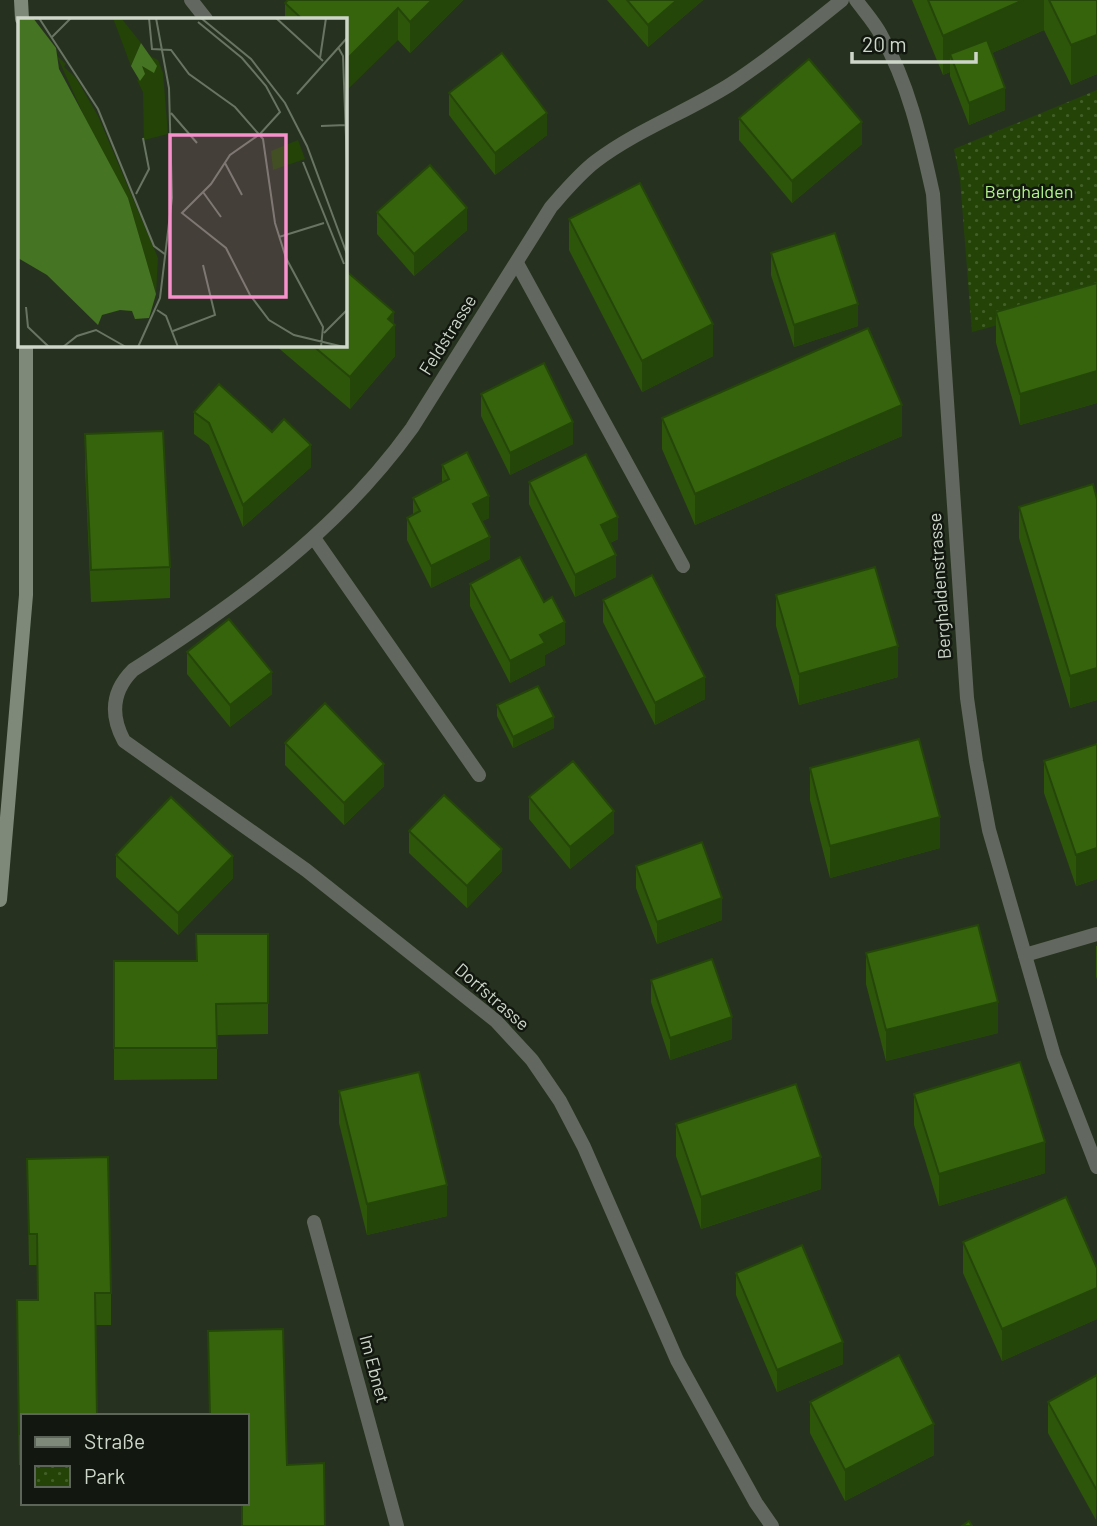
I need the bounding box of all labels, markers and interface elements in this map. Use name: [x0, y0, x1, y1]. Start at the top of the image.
inset map: [18, 18, 346, 346]
scale bar: [852, 21, 976, 65]
text: 20 m: [862, 31, 907, 56]
park label: Berghalden: [984, 180, 1074, 202]
street label: Feldstrasse: [414, 290, 480, 379]
street label: Berghaldenstrasse: [923, 512, 955, 660]
street label: Dorfstrasse: [451, 958, 534, 1035]
street label: Im Ebnet: [355, 1332, 395, 1405]
legend: [21, 1414, 248, 1505]
text: Straße: [84, 1428, 145, 1453]
text: Park: [84, 1463, 125, 1488]

